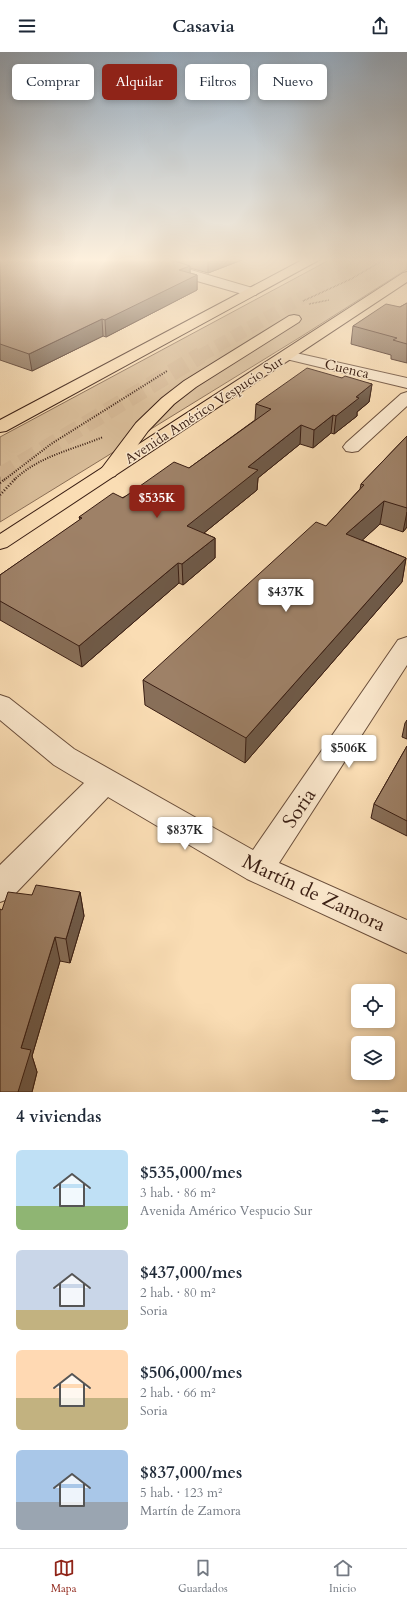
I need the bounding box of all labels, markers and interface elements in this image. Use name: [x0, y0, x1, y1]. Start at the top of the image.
text: Casavia: [172, 14, 235, 39]
icon: menu: [16, 15, 38, 37]
icon: share: [369, 15, 391, 37]
chip: Comprar: [12, 64, 94, 100]
chip: Alquilar: [102, 64, 177, 100]
chip: Filtros: [185, 64, 250, 100]
chip: Nuevo: [258, 64, 327, 100]
street label: Avenida Américo Vespucio Sur: [121, 351, 288, 468]
street label: Cuenca: [323, 355, 371, 383]
pin: $535K: [129, 485, 185, 519]
text: $535K: [138, 489, 176, 507]
pin: $437K: [258, 579, 314, 613]
text: $437K: [267, 583, 305, 601]
pin: $506K: [321, 735, 377, 769]
text: $506K: [330, 739, 368, 757]
street label: Soria: [276, 783, 322, 833]
pin: $837K: [157, 817, 213, 851]
text: $837K: [166, 821, 204, 839]
street label: Martín de Zamora: [238, 848, 390, 938]
map controls: [351, 984, 395, 1080]
button: locate: [351, 984, 395, 1028]
button: layers: [351, 1036, 395, 1080]
text: 4 viviendas: [16, 1105, 102, 1128]
icon: filters: [369, 1105, 391, 1127]
text: $535,000/mes: [140, 1161, 242, 1184]
icon: home: [48, 1166, 96, 1214]
text: 3 hab. · 86 m²: [140, 1184, 216, 1202]
text: Avenida Américo Vespucio Sur: [140, 1202, 312, 1220]
text: $437,000/mes: [140, 1261, 242, 1284]
icon: home: [48, 1266, 96, 1314]
text: 2 hab. · 80 m²: [140, 1284, 216, 1302]
text: Soria: [140, 1302, 168, 1320]
text: $506,000/mes: [140, 1361, 242, 1384]
icon: home: [48, 1366, 96, 1414]
text: 2 hab. · 66 m²: [140, 1384, 216, 1402]
text: Soria: [140, 1402, 168, 1420]
text: $837,000/mes: [140, 1461, 242, 1484]
icon: home: [48, 1466, 96, 1514]
text: 5 hab. · 123 m²: [140, 1484, 222, 1502]
text: Martín de Zamora: [140, 1502, 241, 1520]
tab: Mapa: [51, 1557, 76, 1596]
tab: Guardados: [178, 1557, 228, 1596]
tab: Inicio: [329, 1557, 356, 1596]

